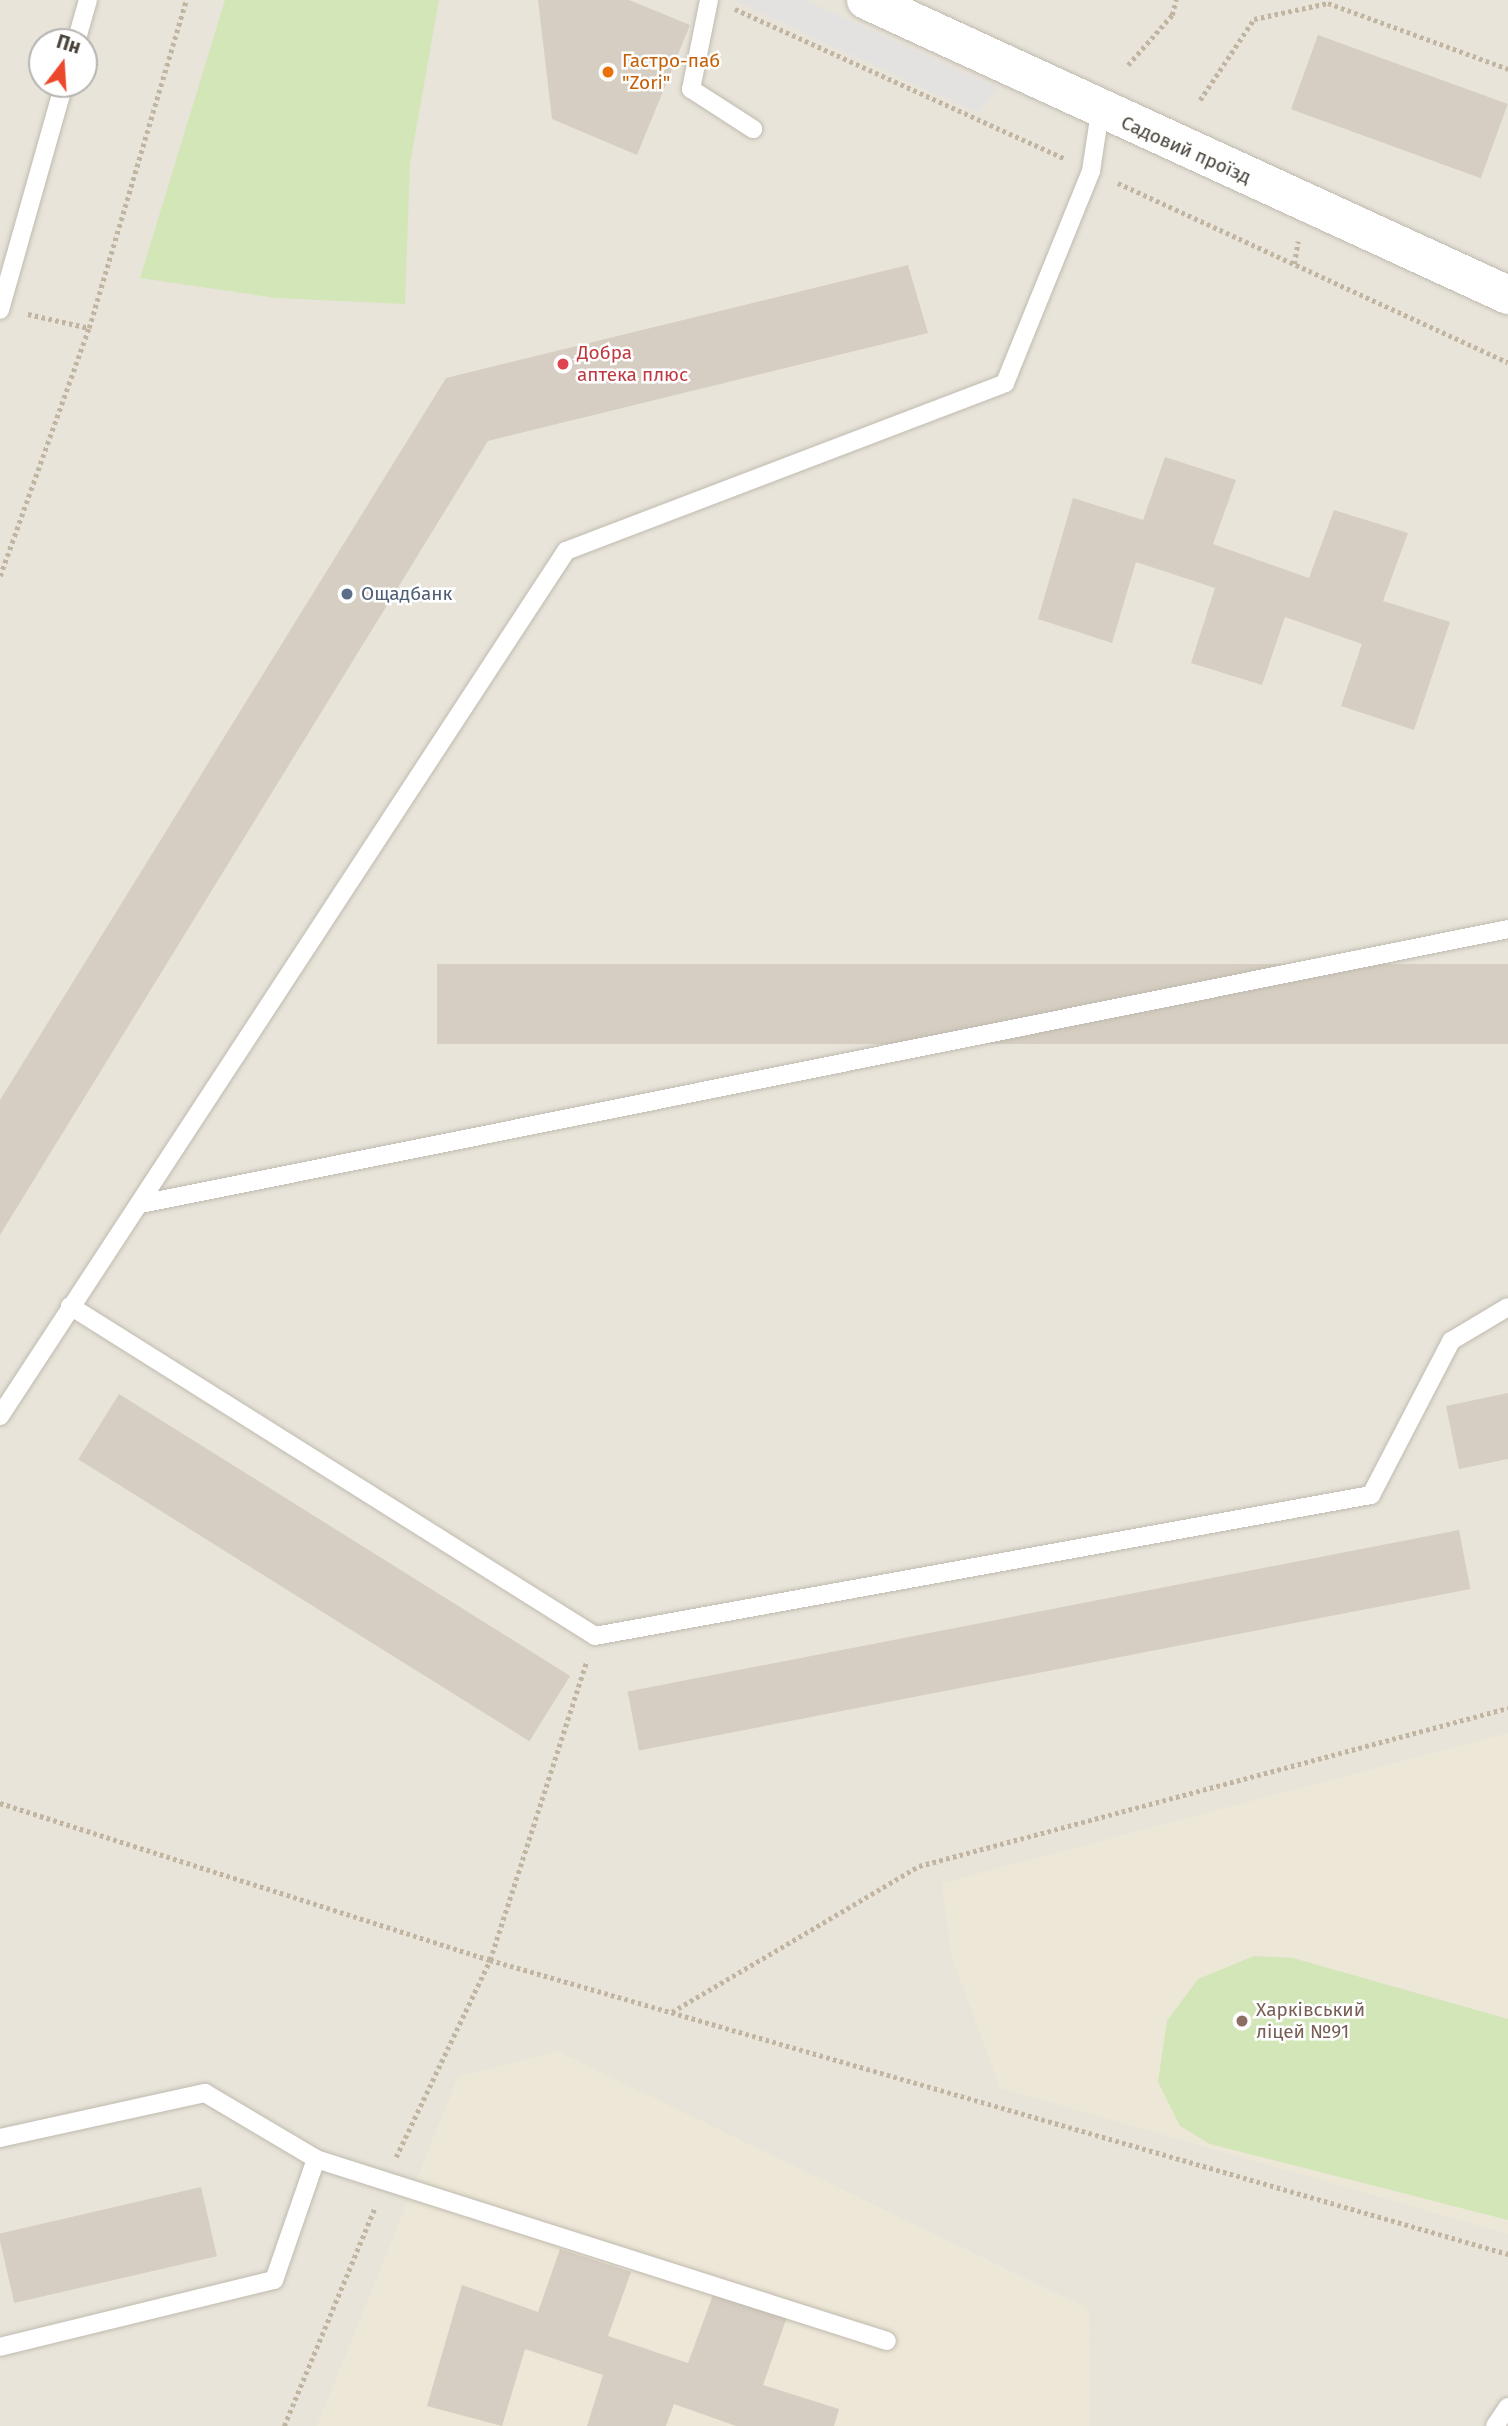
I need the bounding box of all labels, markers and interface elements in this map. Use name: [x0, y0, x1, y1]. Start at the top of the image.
north arrow: [28, 28, 98, 98]
text: Пн: [54, 30, 83, 59]
place label: Гастро-паб "Zori": [622, 50, 720, 94]
marker: Гастро-паб "Zori": [600, 64, 616, 80]
street label: Садовий проїзд: [1117, 111, 1255, 189]
place label: Добра аптека плюс: [577, 342, 688, 386]
marker: Добра аптека плюс: [555, 356, 571, 372]
place label: Ощадбанк: [361, 583, 452, 605]
marker: Ощадбанк: [339, 586, 355, 602]
place label: Харківський ліцей №91: [1256, 1999, 1365, 2043]
marker: Харківський ліцей №91: [1234, 2013, 1250, 2029]

